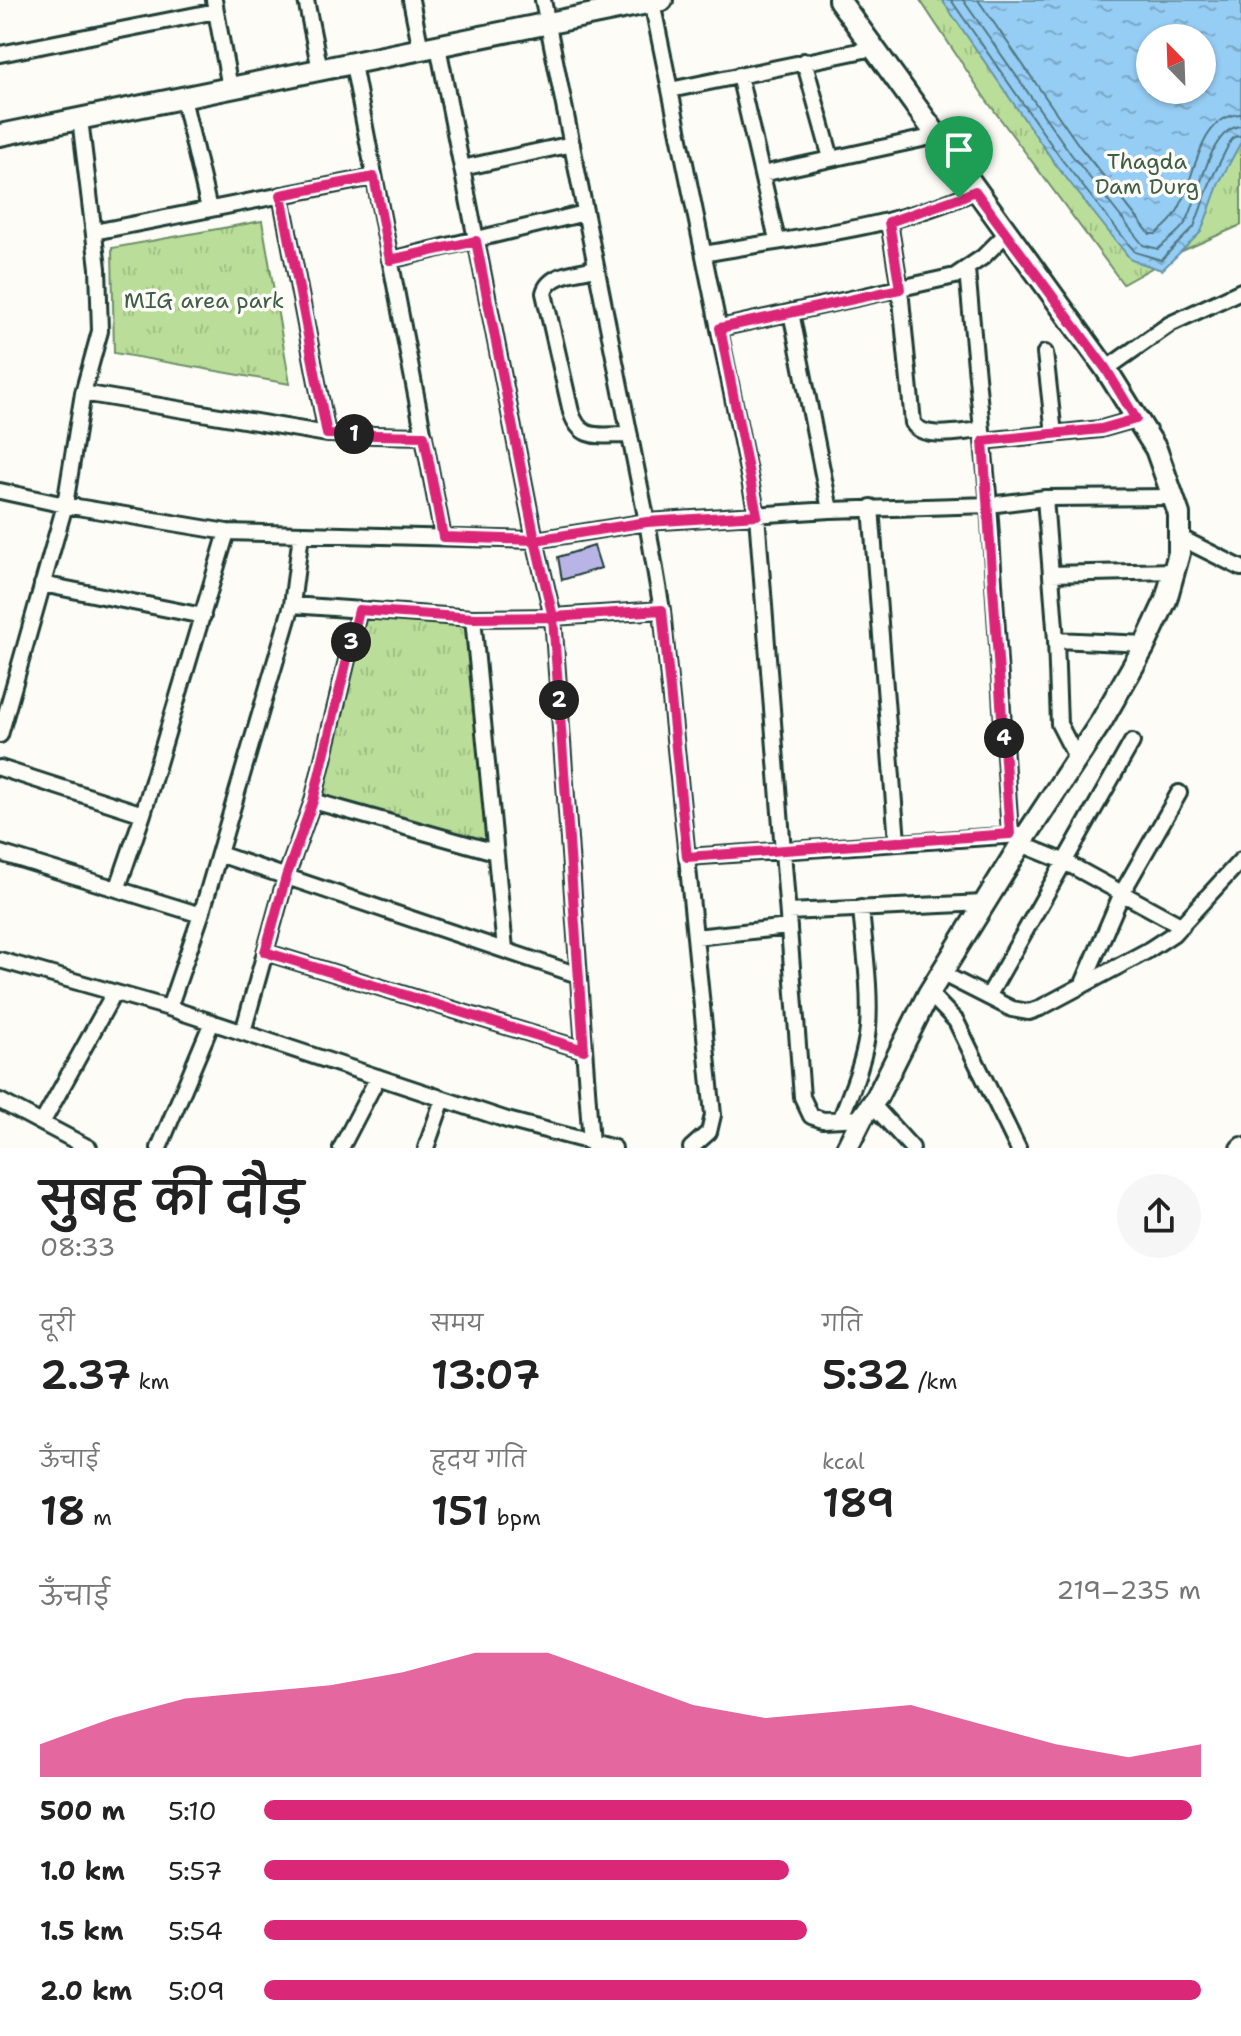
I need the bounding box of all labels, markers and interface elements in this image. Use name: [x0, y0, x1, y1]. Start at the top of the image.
north arrow: [1136, 24, 1216, 104]
map controls: [1136, 24, 1216, 104]
pin: [925, 116, 993, 198]
icon: arrive: [937, 128, 981, 172]
park label: Thagda Dam Durg: [1095, 147, 1199, 201]
park label: MIG area park: [124, 286, 284, 315]
pin: 1: [334, 414, 374, 454]
text: 1: [349, 419, 359, 448]
pin: 3: [331, 622, 371, 662]
text: 3: [343, 627, 359, 656]
pin: 2: [539, 680, 579, 720]
text: 2: [551, 685, 567, 714]
pin: 4: [984, 718, 1024, 758]
text: 4: [996, 723, 1012, 752]
text: सुबह की दौड़: [40, 1169, 304, 1228]
button: share: [1117, 1174, 1201, 1258]
text: 08:33: [40, 1229, 116, 1264]
text: दूरी: [40, 1309, 75, 1338]
text: समय: [431, 1309, 483, 1338]
text: गति: [822, 1309, 862, 1338]
text: 2.37: [40, 1348, 131, 1402]
text: 13:07: [431, 1348, 540, 1402]
text: 5:32: [822, 1348, 911, 1402]
text: km: [131, 1367, 170, 1396]
text: /km: [911, 1367, 957, 1396]
text: ऊँचाई: [40, 1445, 99, 1474]
text: हृदय गति: [431, 1445, 526, 1474]
text: kcal: [822, 1447, 865, 1476]
text: 189: [822, 1476, 894, 1530]
text: 18: [40, 1484, 85, 1538]
text: 151: [431, 1484, 489, 1538]
text: m: [85, 1503, 112, 1532]
text: bpm: [489, 1503, 541, 1532]
text: 219–235 m: [1056, 1572, 1201, 1607]
text: ऊँचाई: [40, 1578, 110, 1613]
text: 500 m: [40, 1793, 125, 1828]
text: 5:10: [168, 1793, 217, 1828]
text: 1.0 km: [40, 1853, 125, 1888]
text: 5:57: [168, 1853, 222, 1888]
text: 1.5 km: [40, 1913, 124, 1948]
text: 5:54: [168, 1913, 223, 1948]
text: 2.0 km: [40, 1973, 132, 2008]
text: 5:09: [168, 1973, 225, 2008]

